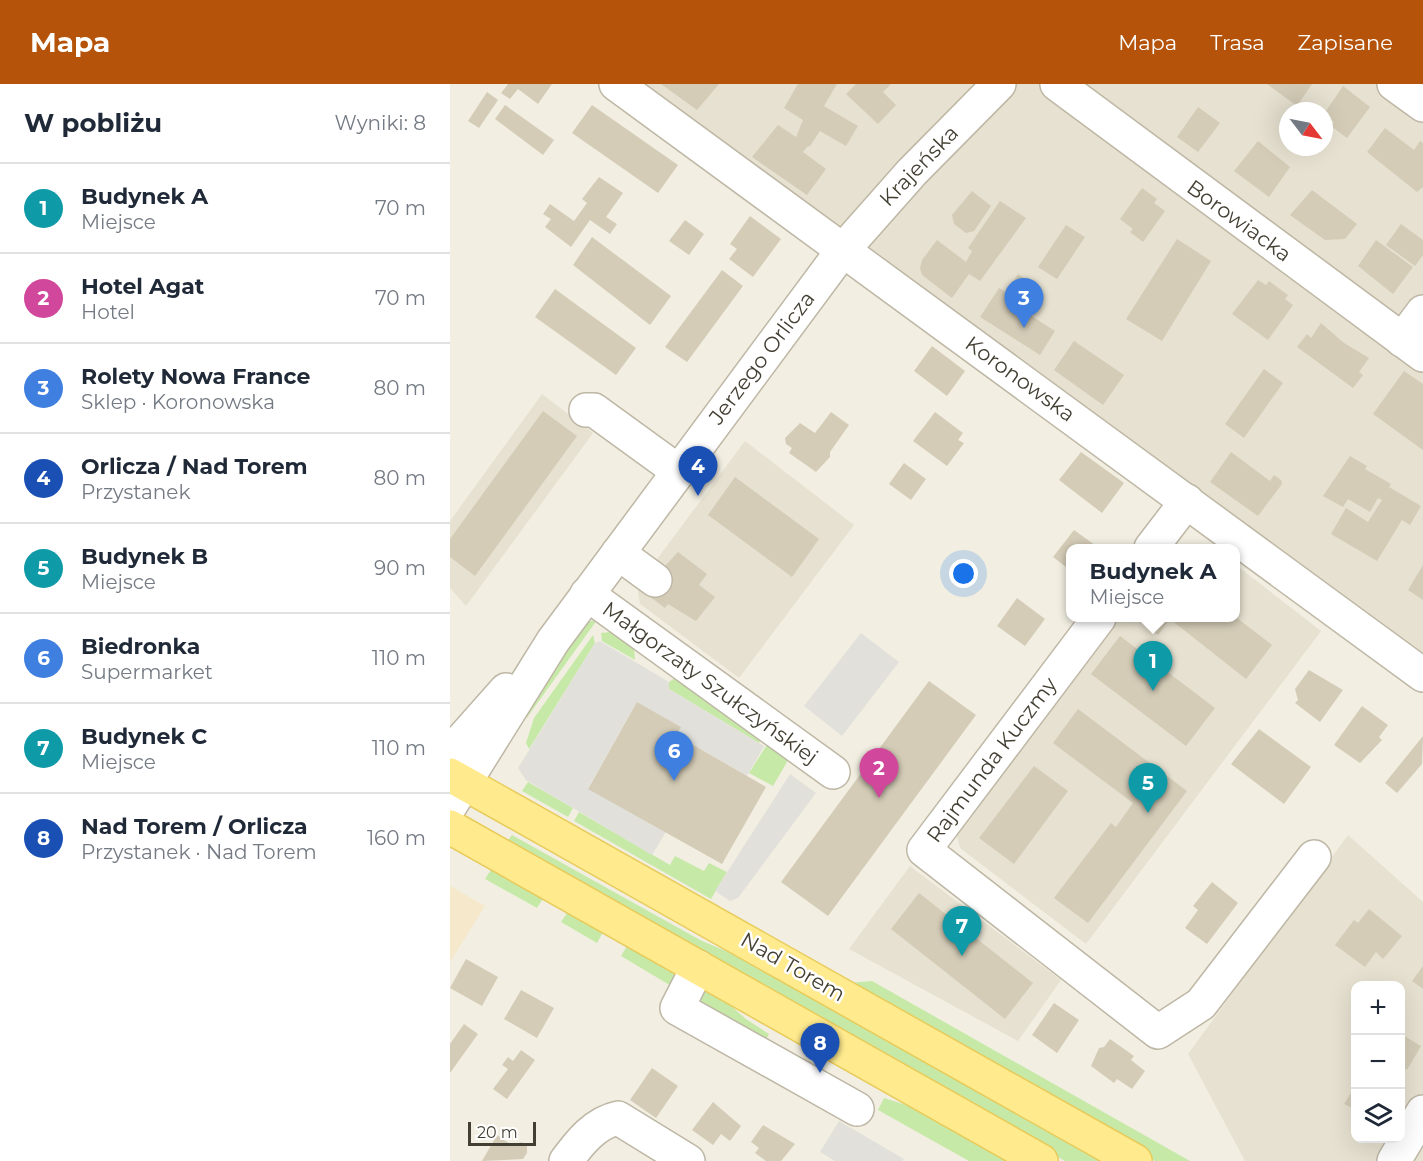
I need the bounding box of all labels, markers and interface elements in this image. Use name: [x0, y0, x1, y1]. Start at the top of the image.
text: Mapa: [30, 25, 110, 59]
text: Mapa: [1118, 30, 1177, 55]
text: Trasa: [1210, 30, 1265, 55]
text: Zapisane: [1298, 30, 1393, 55]
north arrow: [1279, 102, 1333, 156]
text: W pobliżu: [24, 107, 162, 139]
text: Wyniki: 8: [334, 111, 426, 135]
street label: Krajeńska: [874, 120, 963, 211]
street label: Borowiacka: [1182, 174, 1296, 267]
text: Budynek A: [81, 183, 208, 210]
text: 1: [40, 196, 47, 220]
text: 70 m: [375, 196, 426, 220]
text: Miejsce: [81, 210, 156, 234]
text: Hotel Agat: [81, 273, 204, 300]
pin: 3: [1004, 278, 1044, 328]
text: 2: [38, 286, 49, 310]
text: 70 m: [375, 286, 426, 310]
street label: Jerzego Orlicza: [703, 286, 820, 430]
text: Hotel: [81, 300, 135, 324]
street label: Koronowska: [961, 330, 1080, 427]
text: Rolety Nowa France: [81, 363, 310, 390]
text: 3: [38, 376, 49, 400]
text: 80 m: [374, 376, 426, 400]
text: Sklep · Koronowska: [81, 390, 275, 414]
pin: 4: [678, 446, 718, 496]
text: Orlicza / Nad Torem: [81, 453, 308, 480]
text: 4: [37, 466, 50, 490]
text: 80 m: [374, 466, 426, 490]
text: Przystanek: [81, 480, 190, 504]
text: Budynek B: [81, 543, 208, 570]
popup: [1066, 544, 1240, 622]
text: 5: [38, 556, 49, 580]
text: 90 m: [374, 556, 426, 580]
text: Budynek A: [1090, 558, 1216, 585]
your location: [949, 559, 978, 588]
text: Miejsce: [81, 570, 156, 594]
text: Miejsce: [1090, 585, 1164, 609]
street label: Małgorzaty Szułczyńskiej: [598, 596, 823, 769]
text: Biedronka: [81, 633, 200, 660]
pin: 1: [1134, 642, 1172, 691]
text: 6: [37, 646, 50, 670]
text: 110 m: [372, 646, 426, 670]
text: Supermarket: [81, 660, 213, 684]
street label: Rajmunda Kuczmy: [921, 672, 1062, 847]
text: Budynek C: [81, 723, 207, 750]
pin: 6: [654, 732, 694, 781]
text: 7: [37, 736, 50, 760]
text: 110 m: [372, 736, 426, 760]
pin: 2: [860, 748, 898, 798]
text: Miejsce: [81, 750, 156, 774]
pin: 5: [1128, 764, 1168, 813]
text: Nad Torem / Orlicza: [81, 813, 308, 840]
text: 8: [37, 826, 50, 850]
text: 160 m: [367, 826, 426, 850]
text: Przystanek · Nad Torem: [81, 840, 317, 864]
pin: 7: [942, 906, 982, 956]
street label: Nad Torem: [737, 927, 850, 1006]
map controls: [1351, 981, 1405, 1143]
button: +: [1351, 981, 1405, 1035]
pin: 8: [800, 1024, 839, 1073]
button: −: [1351, 1035, 1405, 1089]
button: layers: [1351, 1089, 1405, 1143]
scale bar: [468, 1119, 536, 1146]
text: 20 m: [477, 1123, 518, 1142]

